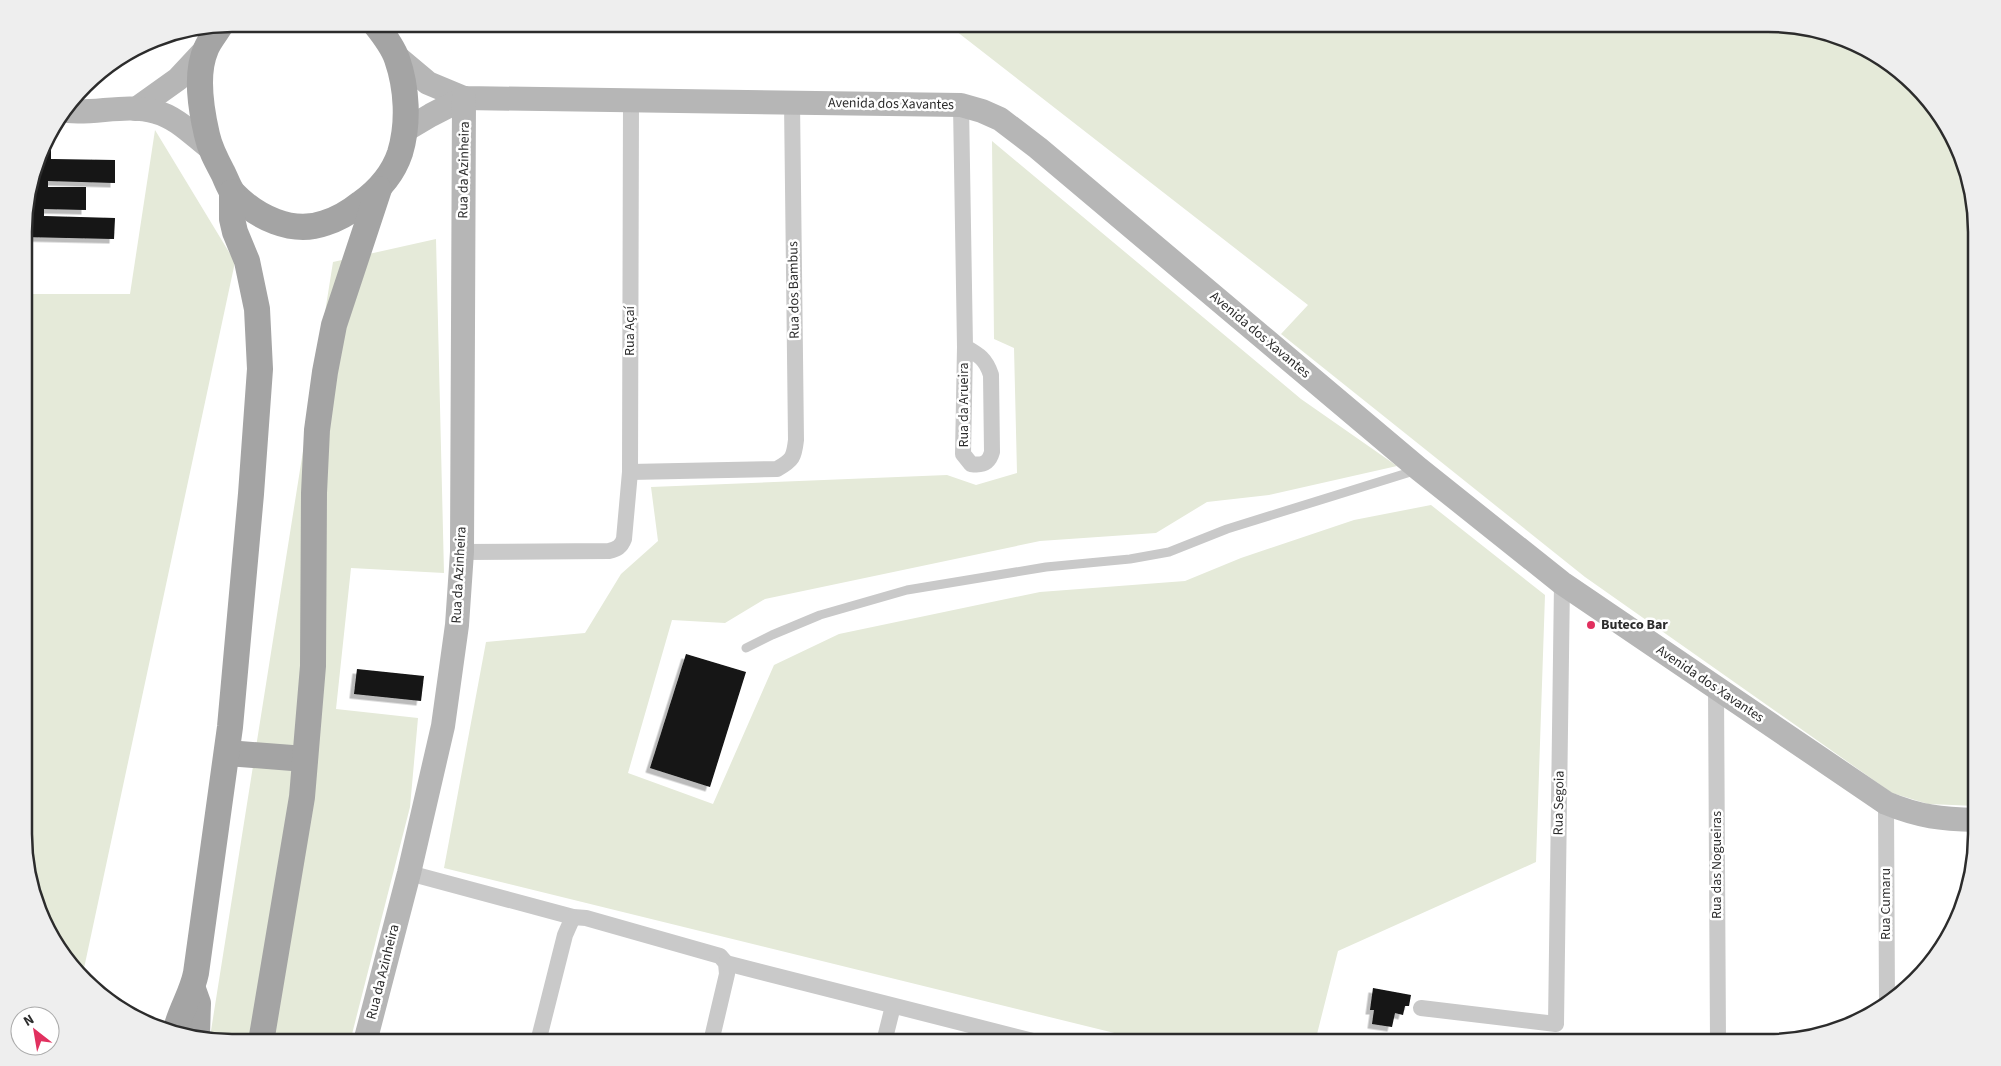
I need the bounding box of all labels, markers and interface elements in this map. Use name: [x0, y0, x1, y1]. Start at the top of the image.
street label: Avenida dos Xavantes: [828, 93, 954, 115]
street label: Rua da Azinheira: [453, 121, 475, 219]
street label: Rua dos Bambus: [783, 241, 805, 339]
street label: Avenida dos Xavantes: [1205, 287, 1315, 383]
street label: Rua Açaí: [620, 306, 640, 356]
street label: Rua da Arueira: [954, 362, 974, 448]
street label: Rua da Azinheira: [446, 526, 472, 624]
place label: Buteco Bar: [1601, 615, 1668, 635]
marker: Buteco Bar: [1585, 619, 1597, 631]
street label: Avenida dos Xavantes: [1652, 640, 1768, 728]
street label: Rua Segoia: [1548, 770, 1570, 836]
street label: Rua das Nogueiras: [1707, 811, 1727, 919]
street label: Rua Cumaru: [1876, 868, 1896, 940]
street label: Rua da Azinheira: [362, 922, 404, 1022]
north arrow: [10, 1006, 60, 1056]
text: N: [20, 1010, 38, 1032]

